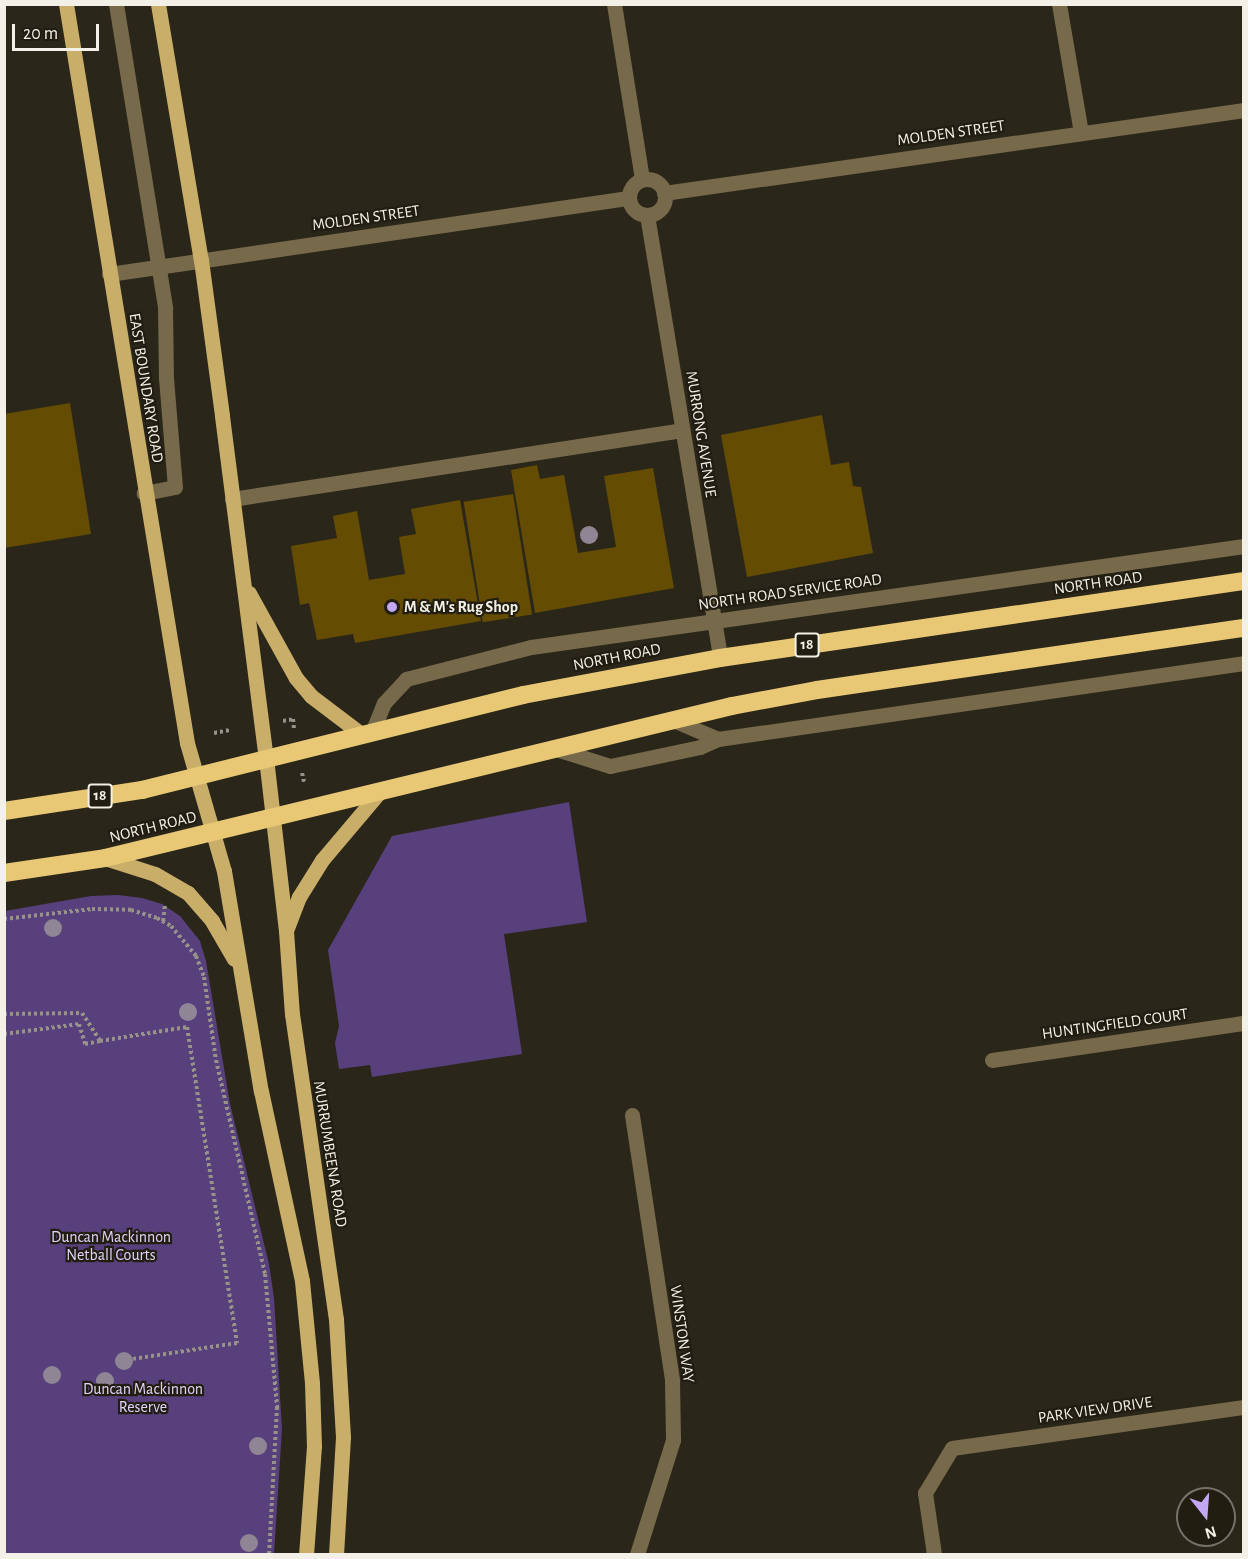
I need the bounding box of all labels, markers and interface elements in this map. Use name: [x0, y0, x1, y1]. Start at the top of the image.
scale bar: [15, 12, 102, 50]
text: 20 m: [23, 25, 58, 43]
street label: MOLDEN STREET: [896, 116, 1006, 150]
street label: MOLDEN STREET: [311, 201, 421, 235]
street label: EAST BOUNDARY ROAD: [125, 312, 167, 464]
street label: MURRONG AVENUE: [682, 369, 720, 499]
street label: NORTH ROAD: [1053, 567, 1143, 599]
street label: NORTH ROAD SERVICE ROAD: [697, 570, 883, 614]
place label: M & M's Rug Shop: [404, 597, 518, 617]
marker: M & M's Rug Shop: [385, 600, 399, 614]
road number: 18: [794, 633, 820, 657]
street label: NORTH ROAD: [572, 639, 662, 675]
road number: 18: [86, 784, 114, 808]
street label: NORTH ROAD: [108, 807, 198, 847]
street label: HUNTINGFIELD COURT: [1041, 1004, 1189, 1044]
street label: MURRUMBEENA ROAD: [309, 1080, 351, 1228]
park label: Duncan Mackinnon Netball Courts: [51, 1227, 171, 1265]
street label: WINSTON WAY: [666, 1284, 698, 1384]
park label: Duncan Mackinnon Reserve: [83, 1379, 203, 1417]
street label: PARK VIEW DRIVE: [1037, 1392, 1153, 1428]
north arrow: [1176, 1487, 1236, 1547]
text: N: [1203, 1523, 1218, 1542]

